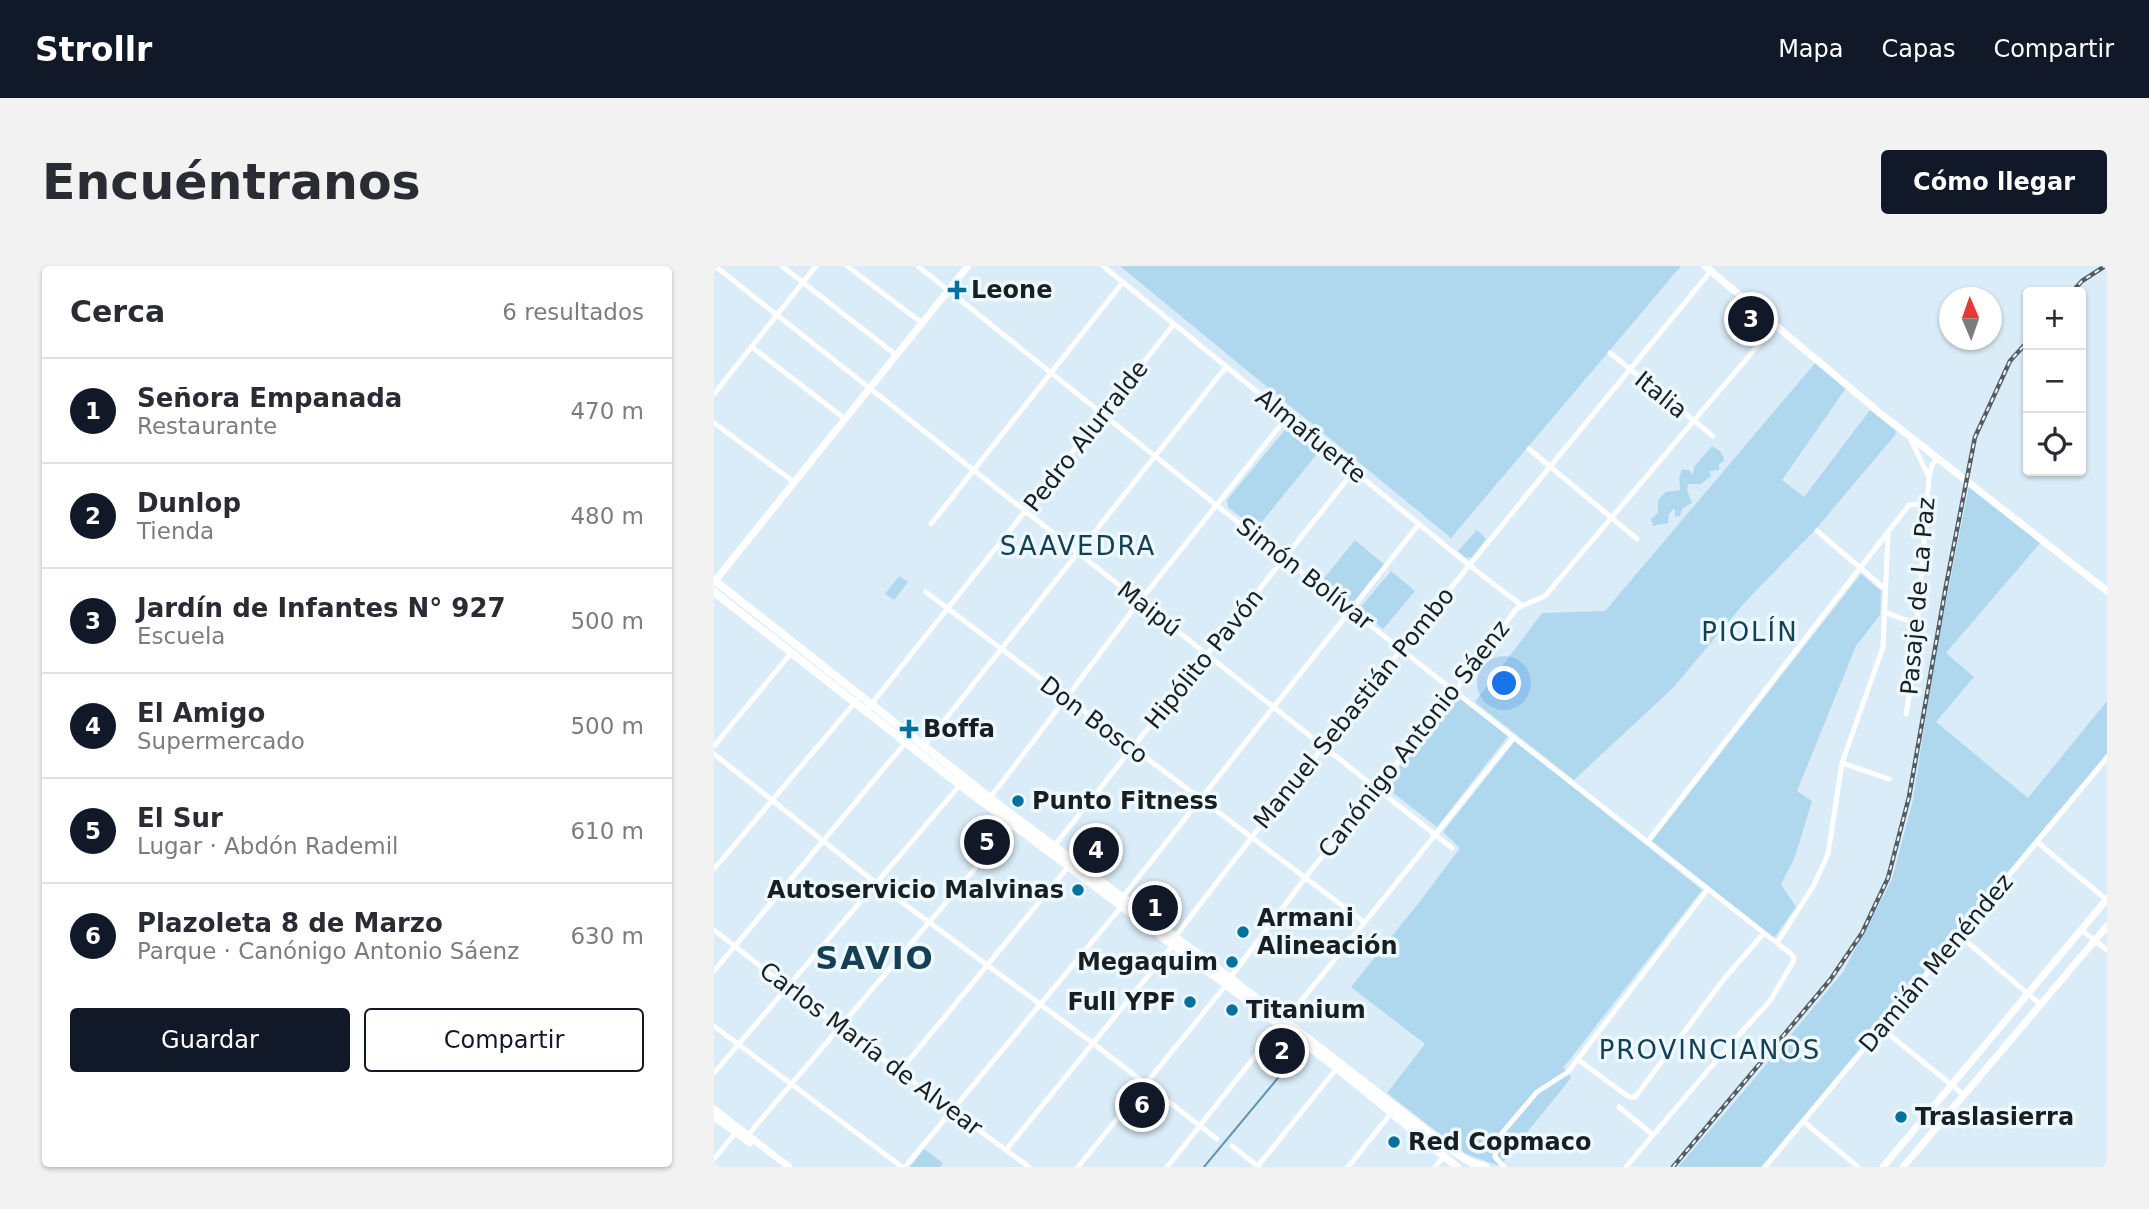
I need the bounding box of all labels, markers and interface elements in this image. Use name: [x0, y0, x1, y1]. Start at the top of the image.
text: Strollr: [35, 30, 152, 69]
text: Mapa: [1778, 35, 1844, 63]
text: Capas: [1882, 35, 1955, 63]
text: Compartir: [1993, 35, 2114, 63]
button: Cómo llegar: [1881, 150, 2107, 214]
text: Encuéntranos: [42, 154, 421, 211]
place label: Leone: [971, 276, 1052, 304]
marker: Leone: [949, 282, 965, 298]
north arrow: [1939, 287, 2002, 350]
map controls: [2023, 287, 2086, 476]
button: +: [2023, 287, 2086, 350]
pin: 3: [1728, 293, 1774, 345]
text: Cerca: [70, 294, 165, 329]
text: 6 resultados: [502, 299, 644, 325]
button: −: [2023, 350, 2086, 413]
street label: Pedro Alurralde: [1018, 355, 1154, 517]
street label: Italia: [1629, 365, 1693, 425]
text: Señora Empanada: [137, 383, 402, 413]
street label: Almafuerte: [1250, 383, 1372, 489]
text: 1: [85, 398, 101, 424]
text: 470 m: [570, 398, 644, 424]
text: Restaurante: [137, 413, 277, 439]
button: locate: [2023, 413, 2086, 476]
text: Dunlop: [137, 488, 241, 518]
street label: Pasaje de La Paz: [1895, 496, 1941, 696]
text: 2: [85, 503, 101, 529]
text: 480 m: [570, 503, 644, 529]
street label: Simón Bolívar: [1231, 512, 1379, 636]
text: Tienda: [137, 518, 214, 544]
district label: SAAVEDRA: [1000, 531, 1156, 561]
street label: Maipú: [1112, 576, 1186, 642]
street label: Manuel Sebastián Pombo: [1248, 582, 1460, 834]
street label: Hipólito Pavón: [1139, 583, 1269, 735]
text: Jardín de Infantes N° 927: [137, 593, 506, 623]
text: 3: [85, 608, 101, 634]
text: 500 m: [570, 608, 644, 634]
street label: Canónigo Antonio Sáenz: [1313, 615, 1515, 863]
district label: PIOLÍN: [1701, 616, 1799, 647]
text: Escuela: [137, 623, 225, 649]
your location: [1487, 666, 1521, 700]
street label: Don Bosco: [1035, 670, 1153, 770]
text: El Amigo: [137, 698, 265, 728]
text: 4: [85, 713, 101, 739]
text: 500 m: [570, 713, 644, 739]
place label: Boffa: [923, 715, 995, 743]
marker: Boffa: [901, 721, 917, 737]
text: Supermercado: [137, 728, 305, 754]
place label: Punto Fitness: [1032, 787, 1218, 815]
marker: Punto Fitness: [1010, 793, 1026, 809]
text: El Sur: [137, 803, 223, 833]
pin: 5: [964, 816, 1010, 868]
text: 5: [85, 818, 101, 844]
text: 610 m: [570, 818, 644, 844]
pin: 4: [1073, 824, 1119, 876]
text: Lugar · Abdón Rademil: [137, 833, 398, 859]
street label: Damián Menéndez: [1853, 868, 2019, 1058]
place label: Autoservicio Malvinas: [767, 876, 1064, 904]
marker: Autoservicio Malvinas: [1070, 882, 1086, 898]
pin: 1: [1132, 882, 1178, 934]
place label: Armani Alineación: [1257, 904, 1398, 960]
text: Plazoleta 8 de Marzo: [137, 908, 443, 938]
text: 6: [85, 923, 101, 949]
text: 630 m: [570, 923, 644, 949]
marker: Armani Alineación: [1235, 924, 1251, 940]
text: Parque · Canónigo Antonio Sáenz: [137, 938, 519, 964]
district label: SAVIO: [815, 939, 935, 977]
place label: Megaquim: [1077, 948, 1218, 976]
marker: Megaquim: [1224, 954, 1240, 970]
street label: Carlos María de Alvear: [754, 956, 988, 1142]
place label: Full YPF: [1068, 988, 1176, 1016]
marker: Full YPF: [1182, 994, 1198, 1010]
place label: Titanium: [1246, 996, 1366, 1024]
marker: Titanium: [1224, 1002, 1240, 1018]
button: Guardar: [70, 1008, 350, 1072]
button: Compartir: [364, 1008, 644, 1072]
pin: 2: [1259, 1025, 1305, 1077]
district label: PROVINCIANOS: [1599, 1035, 1821, 1065]
pin: 6: [1119, 1079, 1165, 1131]
place label: Traslasierra: [1915, 1103, 2074, 1131]
marker: Traslasierra: [1893, 1109, 1909, 1125]
place label: Red Copmaco: [1408, 1128, 1592, 1156]
marker: Red Copmaco: [1386, 1134, 1402, 1150]

